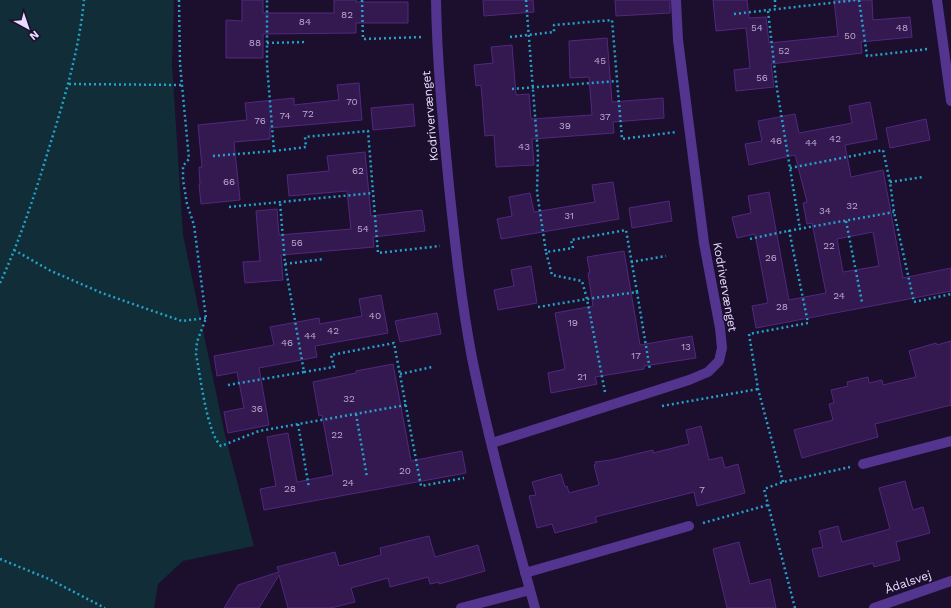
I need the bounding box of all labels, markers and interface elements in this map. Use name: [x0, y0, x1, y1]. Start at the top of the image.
north arrow: [8, 8, 48, 48]
house number: 82: [341, 9, 353, 20]
house number: 84: [299, 16, 311, 27]
house number: 54: [751, 22, 763, 33]
house number: 48: [896, 22, 908, 33]
text: N: [27, 28, 41, 43]
house number: 50: [844, 30, 856, 41]
house number: 88: [249, 37, 261, 48]
house number: 52: [778, 45, 790, 56]
house number: 45: [594, 55, 606, 66]
street label: Kodrivervænget: [419, 70, 441, 162]
house number: 56: [756, 72, 768, 83]
house number: 70: [346, 96, 358, 107]
house number: 72: [302, 108, 314, 119]
house number: 74: [279, 110, 291, 121]
house number: 37: [599, 111, 611, 122]
house number: 76: [254, 115, 266, 126]
house number: 39: [559, 120, 571, 131]
house number: 42: [829, 133, 841, 144]
house number: 46: [770, 135, 782, 146]
house number: 44: [805, 137, 817, 148]
house number: 43: [518, 141, 530, 152]
house number: 62: [352, 165, 364, 176]
house number: 66: [223, 176, 235, 187]
house number: 32: [846, 200, 858, 211]
house number: 34: [819, 205, 831, 216]
house number: 31: [564, 210, 574, 221]
house number: 54: [357, 223, 369, 234]
house number: 56: [291, 237, 303, 248]
house number: 22: [823, 240, 835, 251]
street label: Kodrivervænget: [710, 241, 740, 333]
house number: 26: [765, 252, 777, 263]
house number: 24: [833, 290, 845, 301]
house number: 28: [776, 301, 788, 312]
house number: 40: [369, 310, 381, 321]
house number: 19: [568, 317, 578, 328]
house number: 42: [327, 325, 339, 336]
house number: 44: [304, 330, 316, 341]
house number: 46: [281, 337, 293, 348]
house number: 13: [681, 341, 691, 352]
house number: 17: [631, 350, 641, 361]
house number: 21: [577, 371, 587, 382]
house number: 32: [343, 393, 355, 404]
house number: 36: [251, 403, 263, 414]
house number: 22: [331, 429, 343, 440]
house number: 20: [399, 465, 411, 476]
house number: 24: [342, 477, 354, 488]
house number: 28: [284, 483, 296, 494]
house number: 7: [699, 484, 705, 495]
street label: Ådalsvej: [883, 568, 933, 596]

